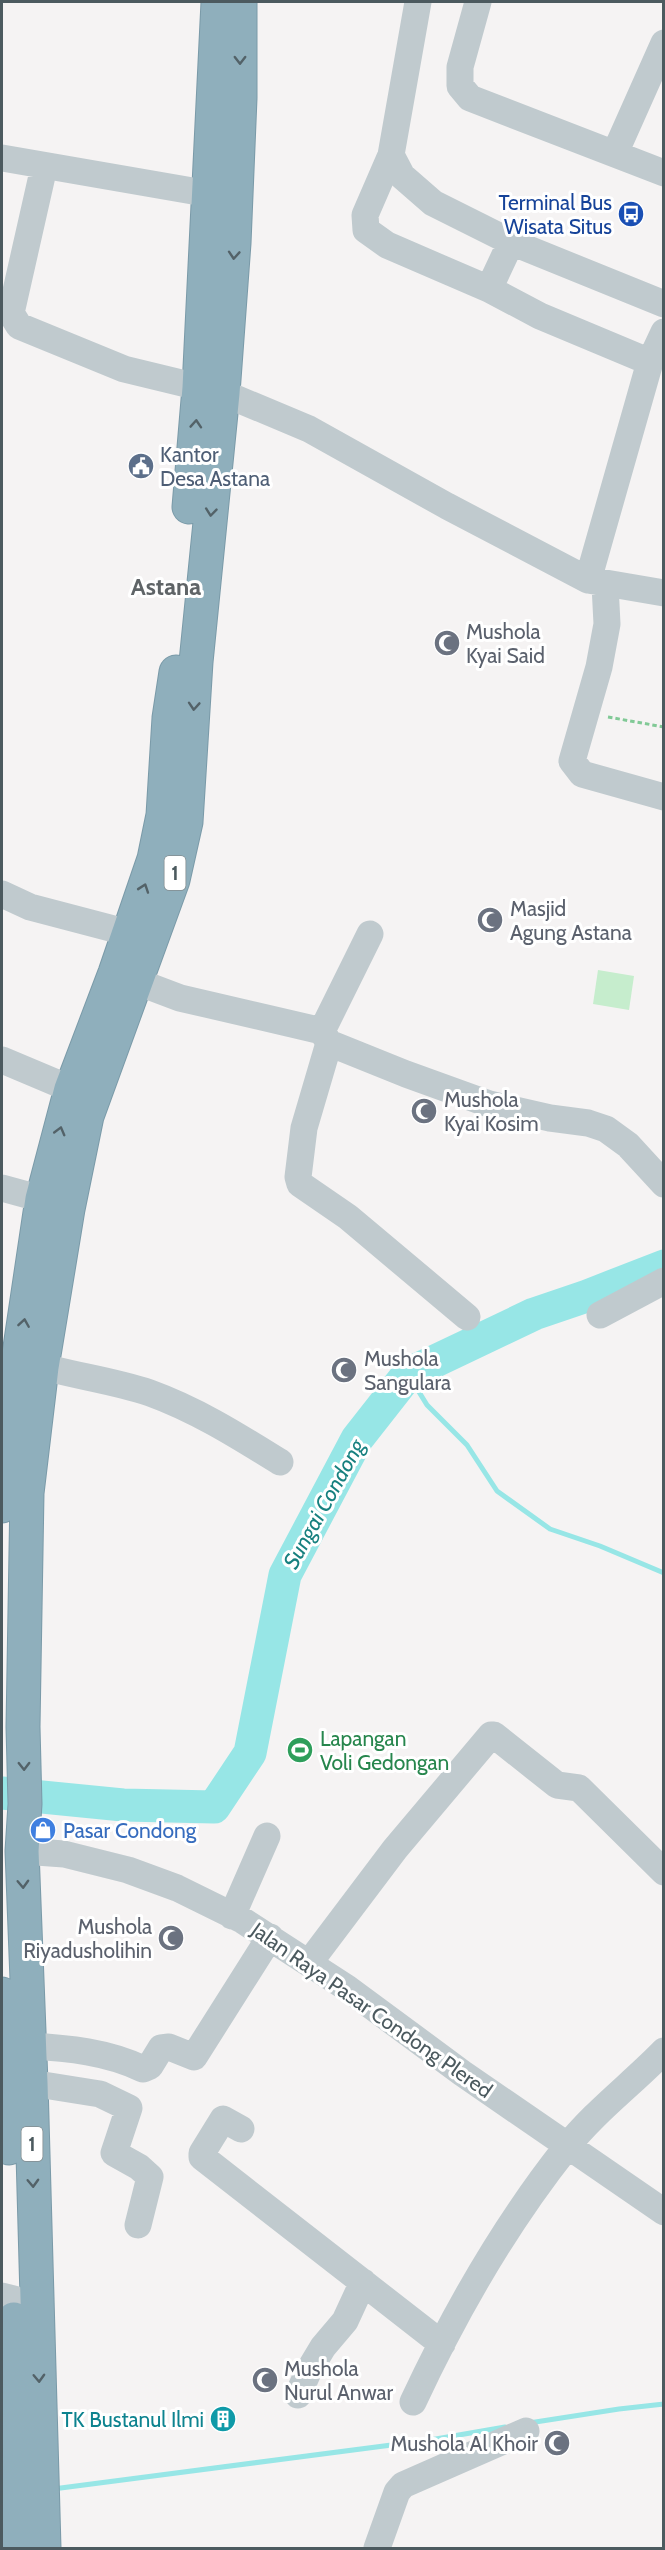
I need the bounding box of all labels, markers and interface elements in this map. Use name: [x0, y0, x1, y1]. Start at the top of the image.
one-way arrow: [234, 55, 246, 64]
place label: Terminal Bus Wisata Situs: [499, 190, 612, 239]
bus stop icon: Terminal Bus Wisata Situs: [616, 199, 646, 229]
one-way arrow: [227, 250, 240, 259]
one-way arrow: [189, 419, 202, 428]
place label: Kantor Desa Astana: [160, 442, 270, 491]
public building icon: Kantor Desa Astana: [126, 451, 156, 481]
one-way arrow: [205, 507, 218, 516]
district label: Astana: [131, 572, 201, 601]
place label: Mushola Kyai Said: [466, 619, 545, 668]
mosque icon: Mushola Kyai Said: [432, 628, 462, 658]
one-way arrow: [187, 702, 200, 711]
road number: 1: [164, 856, 186, 890]
one-way arrow: [137, 883, 149, 894]
place label: Masjid Agung Astana: [510, 896, 632, 945]
mosque icon: Masjid Agung Astana: [475, 905, 505, 935]
place label: Mushola Kyai Kosim: [444, 1087, 539, 1136]
mosque icon: Mushola Kyai Kosim: [409, 1096, 439, 1126]
one-way arrow: [52, 1126, 65, 1136]
one-way arrow: [17, 1318, 29, 1327]
place label: Mushola Sangulara: [364, 1346, 451, 1395]
mosque icon: Mushola Sangulara: [329, 1355, 359, 1385]
water label: Sungai Condong: [277, 1434, 371, 1574]
place label: Lapangan Voli Gedongan: [320, 1726, 449, 1775]
sports icon: Lapangan Voli Gedongan: [285, 1735, 315, 1765]
one-way arrow: [18, 1761, 30, 1770]
shop icon: Pasar Condong: [28, 1815, 58, 1845]
place label: Pasar Condong: [63, 1818, 197, 1843]
one-way arrow: [17, 1879, 30, 1888]
place label: Mushola Riyadusholihin: [23, 1914, 152, 1963]
street label: Jalan Raya Pasar Condong Plered: [246, 1916, 497, 2103]
mosque icon: Mushola Riyadusholihin: [156, 1923, 186, 1953]
road number: 1: [22, 2127, 42, 2161]
one-way arrow: [26, 2179, 39, 2188]
place label: Mushola Nurul Anwar: [284, 2356, 394, 2405]
mosque icon: Mushola Nurul Anwar: [250, 2365, 280, 2395]
one-way arrow: [32, 2374, 45, 2383]
building icon: TK Bustanul Ilmi: [208, 2404, 238, 2434]
place label: TK Bustanul Ilmi: [62, 2407, 204, 2432]
mosque icon: Mushola Al Khoir: [542, 2428, 572, 2458]
place label: Mushola Al Khoir: [390, 2431, 538, 2456]

